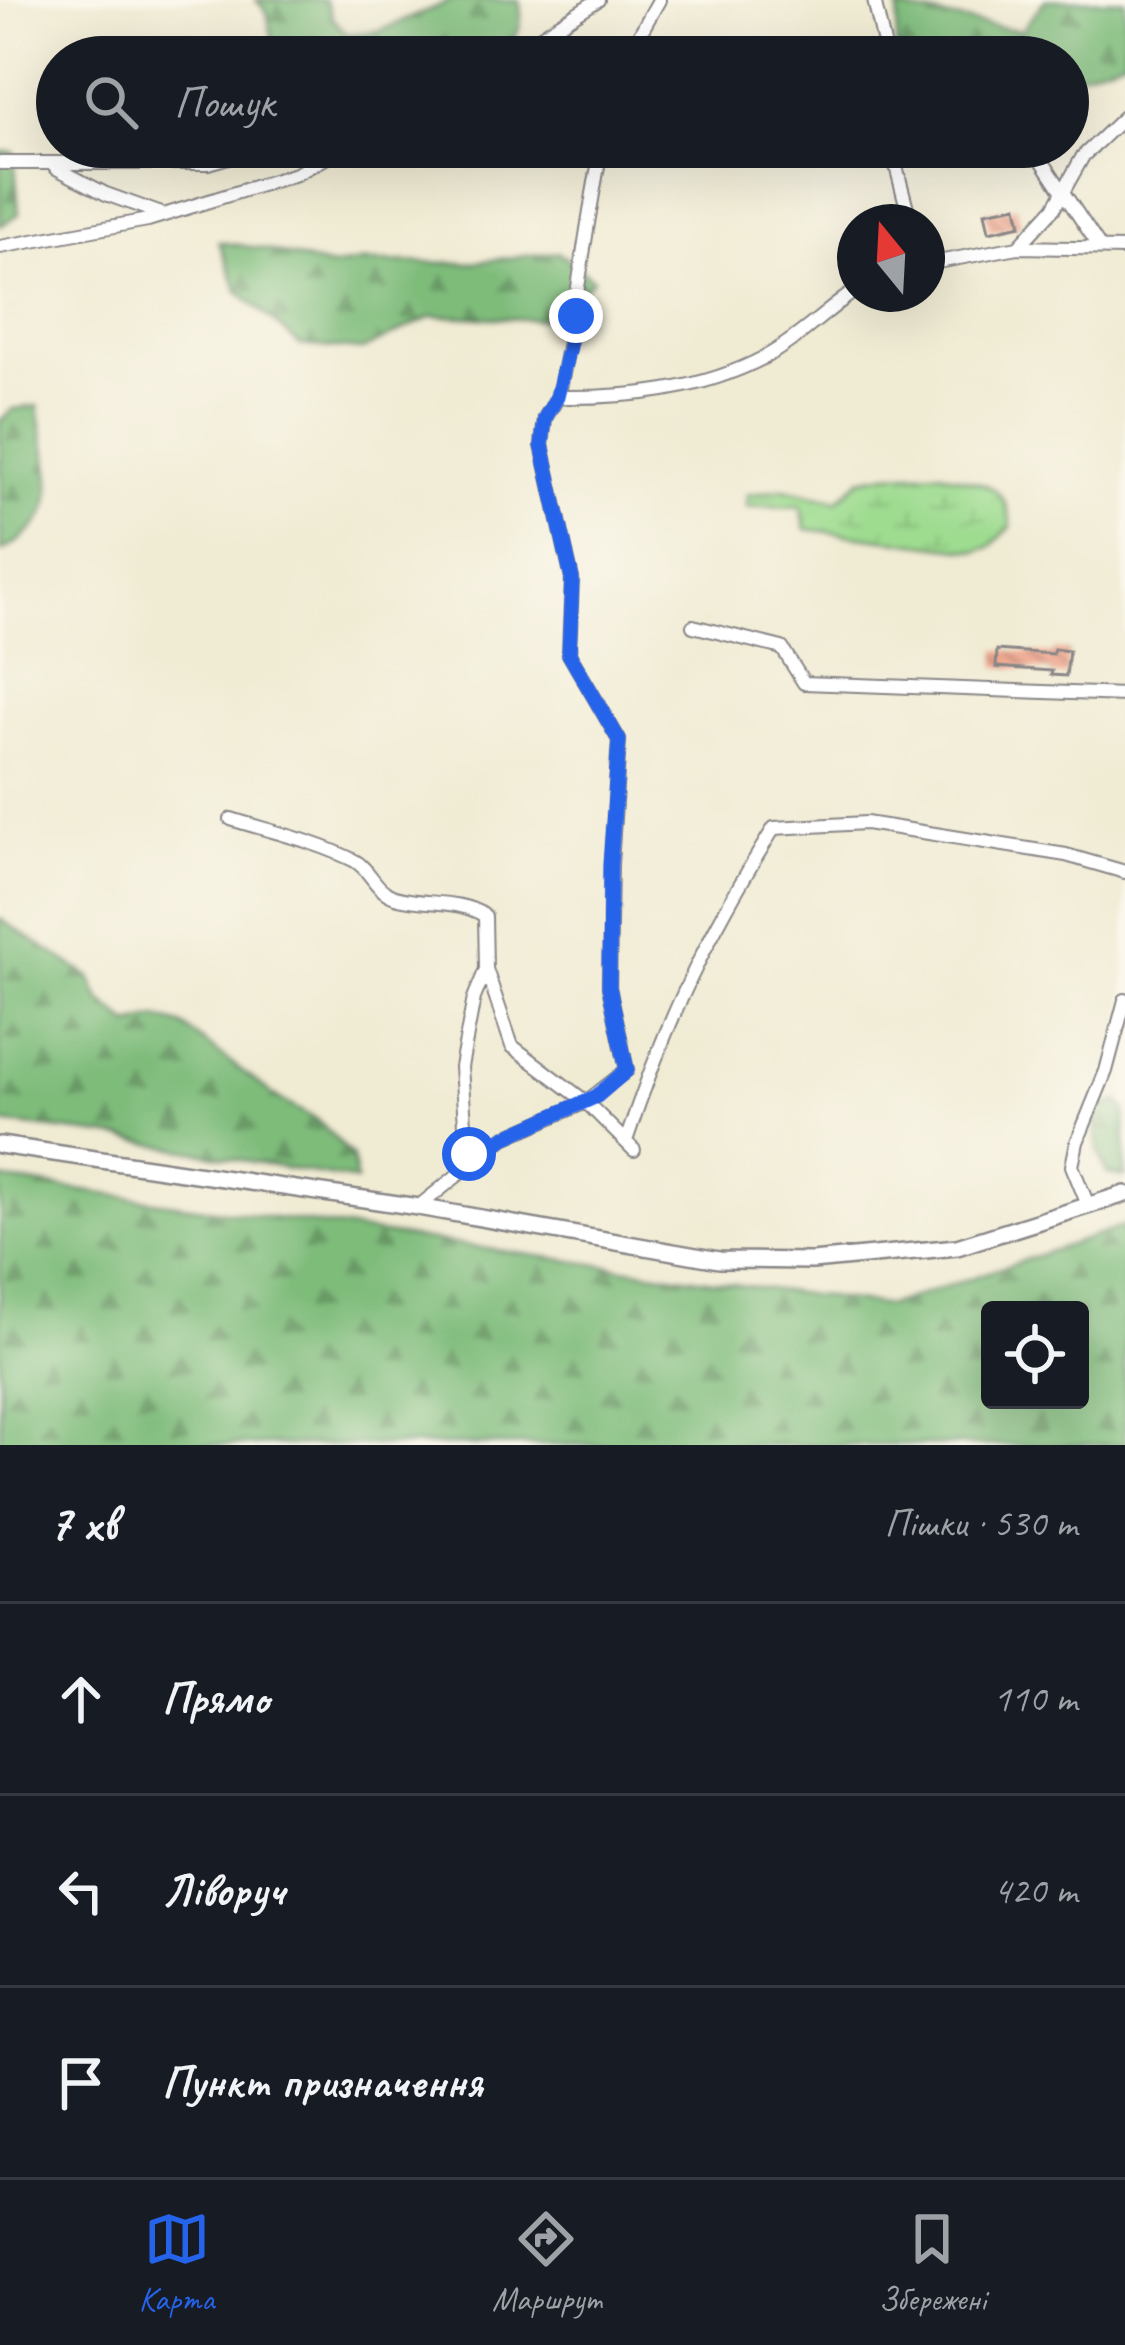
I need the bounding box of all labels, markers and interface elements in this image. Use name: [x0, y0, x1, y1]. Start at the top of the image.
search box: [36, 36, 1089, 168]
icon: search: [78, 69, 144, 135]
text: Пошук: [174, 74, 274, 131]
north arrow: [837, 204, 945, 312]
route end: [549, 289, 603, 343]
route start: [442, 1127, 496, 1181]
map controls: [981, 1301, 1089, 1409]
button: locate: [981, 1301, 1089, 1409]
text: 7 хв: [48, 1491, 117, 1555]
text: Пішки · 530 m: [884, 1499, 1077, 1548]
icon: ahead: [48, 1666, 114, 1732]
text: Прямо: [162, 1670, 269, 1727]
text: 110 m: [993, 1674, 1077, 1723]
icon: left: [48, 1858, 114, 1924]
text: Ліворуч: [162, 1862, 284, 1919]
text: 420 m: [993, 1866, 1077, 1915]
icon: arrive: [48, 2050, 114, 2116]
text: Пункт призначення: [162, 2054, 482, 2111]
tab: Карта: [139, 2206, 214, 2320]
tab: Маршрут: [492, 2206, 601, 2320]
tab: Збережені: [879, 2206, 986, 2320]

